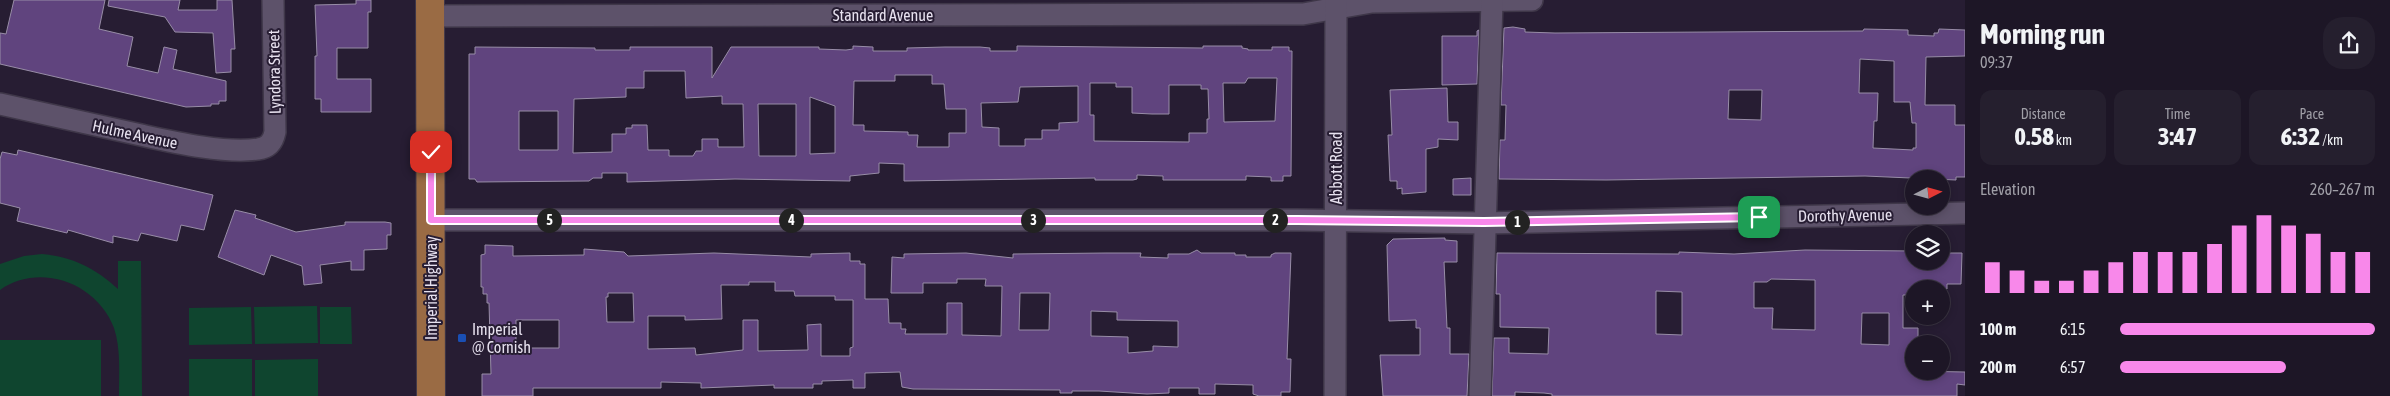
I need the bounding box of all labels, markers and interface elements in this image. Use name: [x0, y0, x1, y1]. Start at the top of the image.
street label: Standard Avenue: [833, 6, 933, 24]
button: share: [2323, 17, 2375, 69]
text: Morning run: [1980, 18, 2105, 50]
street label: Lyndora Street: [264, 29, 285, 114]
text: 09:37: [1980, 53, 2013, 71]
text: Distance: [2021, 106, 2066, 122]
text: Time: [2165, 106, 2190, 122]
text: Pace: [2300, 106, 2324, 122]
street label: Hulme Avenue: [91, 116, 179, 152]
text: 0.58: [2014, 122, 2054, 150]
text: 3:47: [2158, 122, 2197, 150]
text: 6:32: [2281, 122, 2320, 150]
pin: [410, 131, 452, 173]
street label: Abbott Road: [1327, 132, 1345, 204]
text: km: [2054, 132, 2072, 148]
text: /km: [2320, 132, 2343, 148]
icon: check: [417, 138, 445, 166]
north arrow: [1905, 170, 1950, 215]
map controls: [1905, 170, 1950, 380]
text: Elevation: [1980, 180, 2035, 198]
text: 260–267 m: [2310, 180, 2375, 198]
pin: [1738, 196, 1780, 238]
icon: arrive: [1745, 203, 1773, 231]
street label: Dorothy Avenue: [1798, 205, 1892, 226]
pin: 5: [536, 208, 562, 232]
pin: 4: [778, 208, 804, 232]
pin: 3: [1020, 208, 1046, 232]
pin: 2: [1262, 208, 1288, 232]
pin: 1: [1504, 210, 1530, 234]
text: 5: [546, 212, 553, 228]
text: 4: [788, 212, 795, 228]
text: 3: [1030, 212, 1037, 228]
text: 2: [1272, 212, 1279, 228]
text: 1: [1514, 214, 1521, 230]
button: layers: [1905, 225, 1950, 270]
street label: Imperial Highway: [422, 236, 441, 340]
button: +: [1905, 280, 1950, 325]
place label: Imperial @ Cornish: [472, 320, 531, 356]
text: 100 m: [1980, 320, 2016, 338]
text: 6:15: [2060, 320, 2085, 338]
marker: Imperial @ Cornish: [456, 332, 468, 344]
button: −: [1905, 335, 1950, 380]
text: 200 m: [1980, 358, 2016, 376]
text: 6:57: [2060, 358, 2085, 376]

